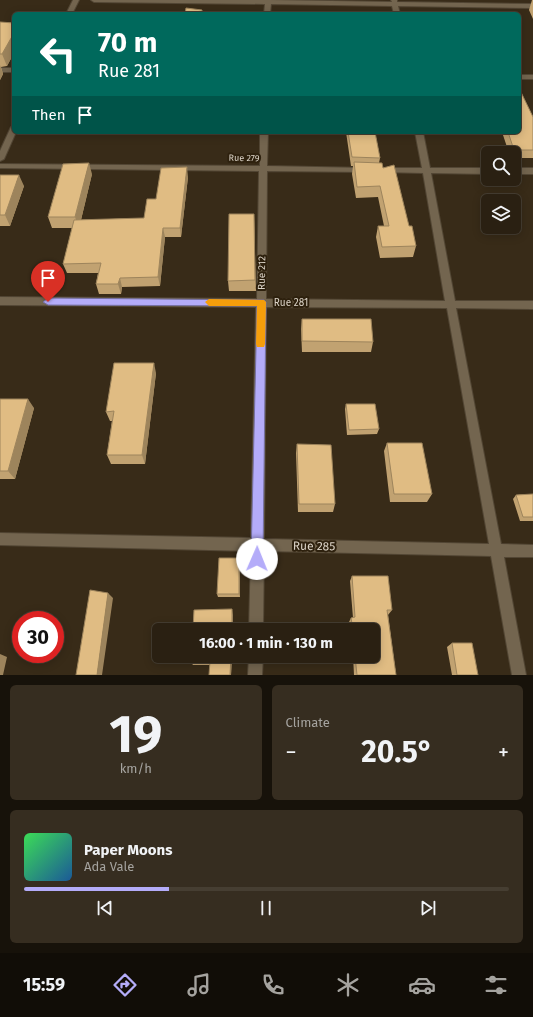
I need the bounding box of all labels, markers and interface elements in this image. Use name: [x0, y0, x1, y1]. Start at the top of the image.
text: 70 m: [98, 26, 157, 59]
icon: left: [32, 28, 84, 80]
text: Rue 281: [98, 60, 160, 82]
icon: arrive: [74, 104, 96, 126]
text: Then: [32, 106, 66, 124]
map controls: [481, 146, 521, 234]
button: search: [481, 146, 521, 186]
street label: Rue 279: [228, 153, 260, 163]
button: layers: [481, 194, 521, 234]
street label: Rue 212: [256, 256, 268, 290]
pin: [31, 261, 65, 302]
icon: arrive: [37, 267, 59, 289]
street label: Rue 281: [274, 297, 308, 309]
position arrow: [236, 538, 278, 580]
street label: Rue 285: [293, 539, 335, 553]
speed limit sign: 30: [12, 611, 64, 663]
text: 16:00 · 1 min · 130 m: [199, 634, 333, 652]
text: 19: [109, 703, 162, 766]
text: Climate: [286, 715, 330, 730]
text: 20.5°: [361, 734, 433, 770]
text: −: [286, 739, 297, 766]
text: +: [498, 739, 509, 766]
text: km/h: [120, 761, 152, 776]
text: Paper Moons: [84, 841, 172, 859]
text: Ada Vale: [84, 859, 134, 874]
icon: previous: [94, 897, 116, 919]
icon: pause: [255, 897, 277, 919]
icon: next: [417, 897, 439, 919]
icon: directions: [111, 971, 139, 999]
icon: music: [185, 971, 213, 999]
icon: phone: [259, 971, 287, 999]
icon: climate: [334, 971, 362, 999]
icon: car: [408, 971, 436, 999]
icon: filters: [482, 971, 510, 999]
text: 15:59: [23, 974, 65, 996]

